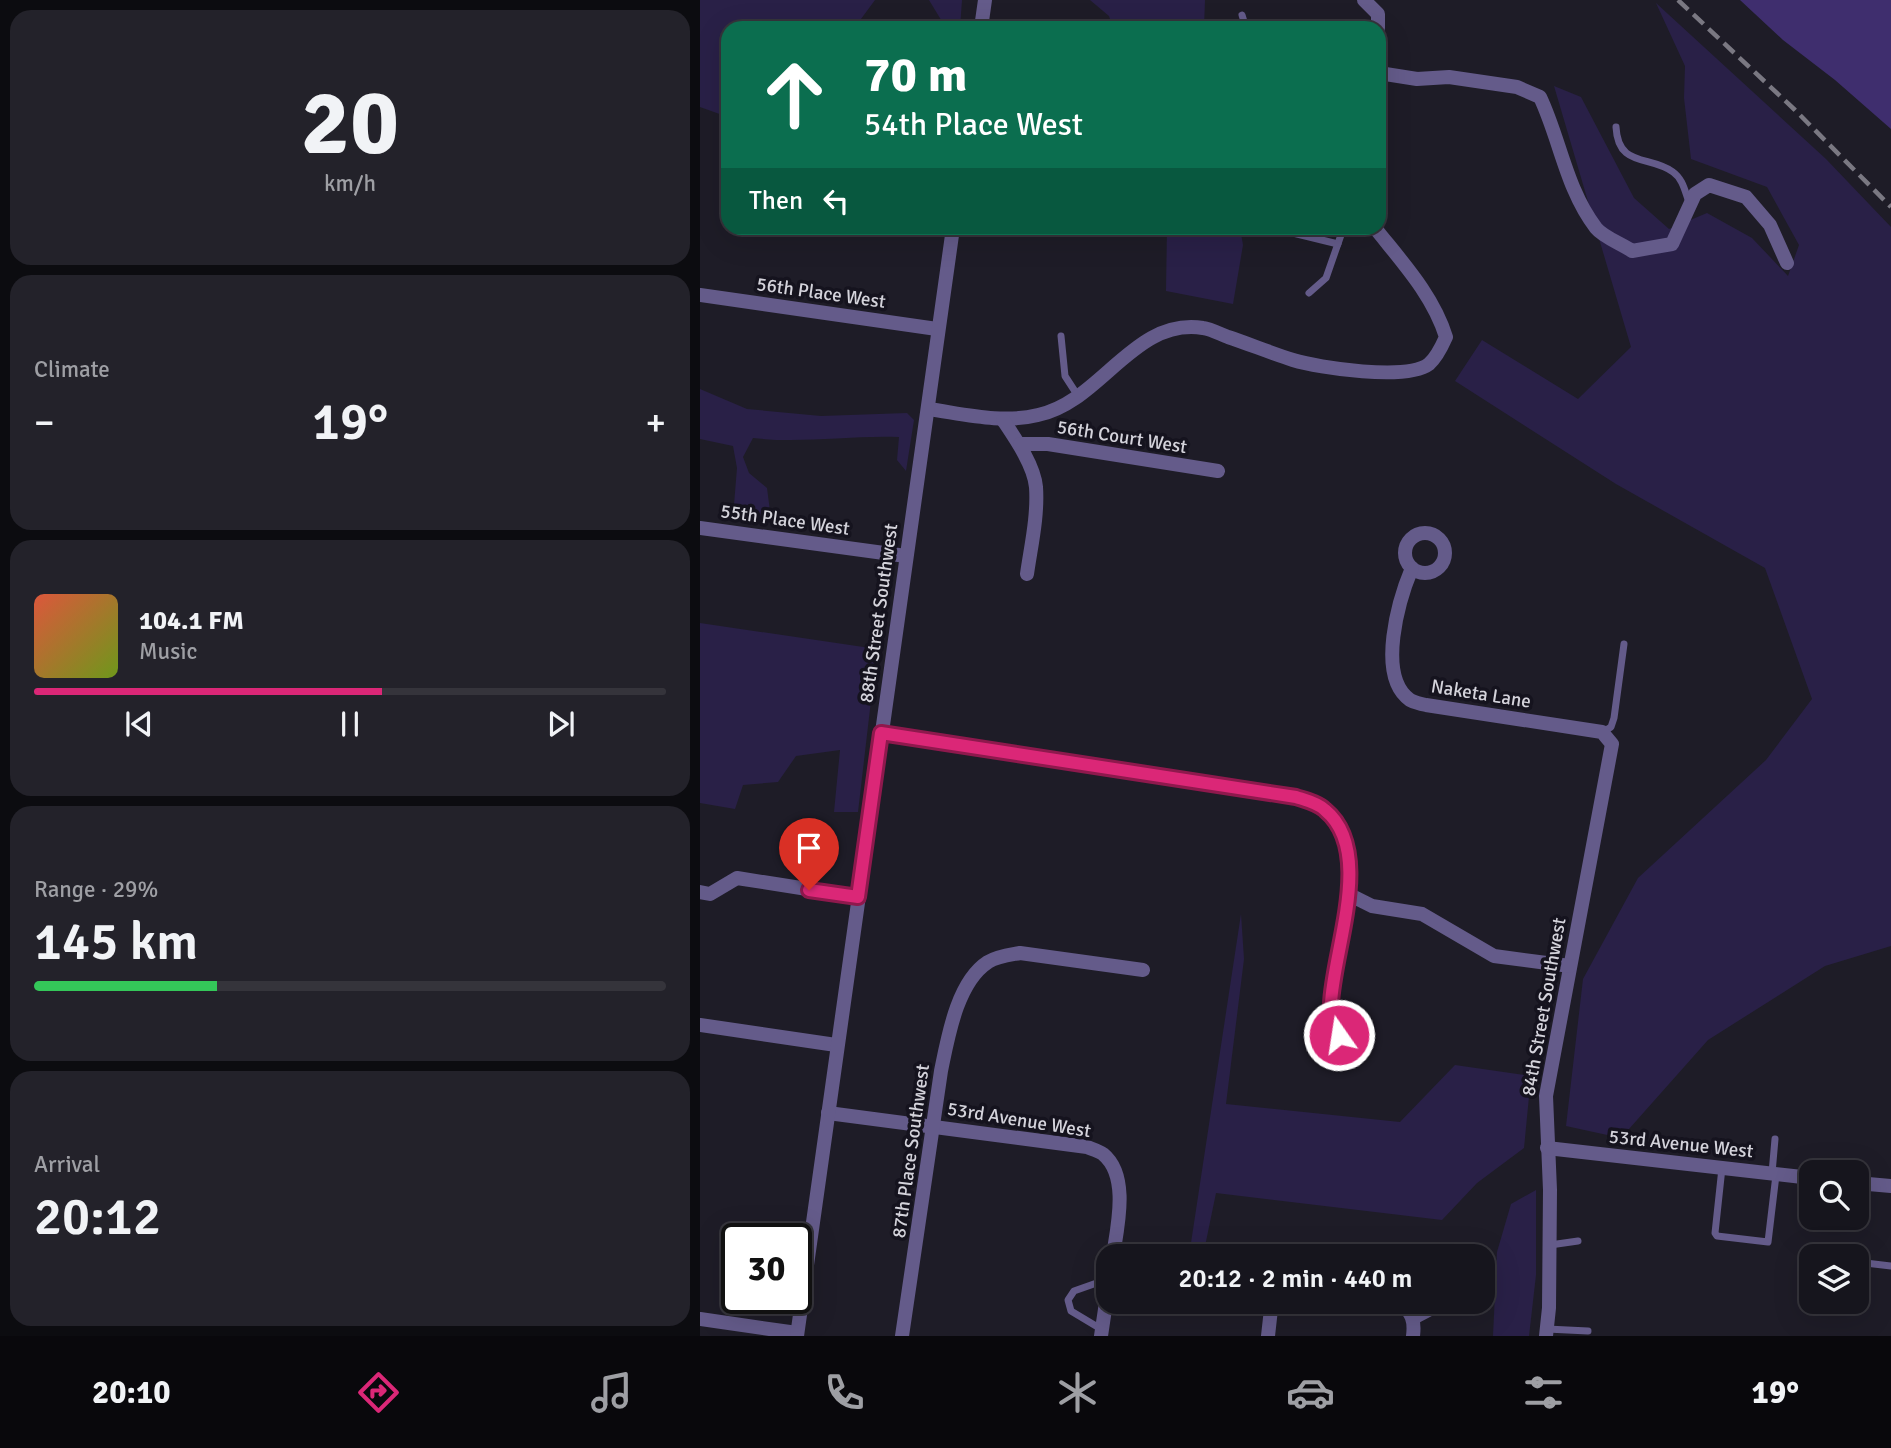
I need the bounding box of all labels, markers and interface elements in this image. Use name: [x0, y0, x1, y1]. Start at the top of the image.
text: 70 m: [864, 45, 967, 105]
icon: ahead: [749, 49, 840, 140]
text: 20: [301, 67, 399, 180]
text: 54th Place West: [864, 105, 1083, 144]
text: km/h: [324, 169, 376, 198]
icon: left: [817, 182, 855, 220]
text: Then: [749, 185, 803, 217]
street label: 56th Place West: [755, 272, 887, 314]
text: Climate: [34, 355, 110, 384]
text: 19°: [312, 390, 388, 454]
text: −: [34, 399, 55, 446]
text: +: [645, 399, 666, 446]
street label: 56th Court West: [1055, 415, 1189, 459]
street label: 55th Place West: [719, 499, 851, 541]
street label: 88th Street Southwest: [855, 521, 904, 704]
text: 104.1 FM: [139, 605, 244, 637]
text: Music: [139, 637, 197, 666]
street label: Naketa Lane: [1429, 674, 1533, 714]
icon: previous: [120, 705, 158, 743]
icon: pause: [331, 705, 369, 743]
icon: next: [542, 705, 580, 743]
pin: [779, 818, 839, 890]
icon: arrive: [790, 829, 828, 867]
text: Range · 29%: [34, 875, 158, 904]
text: 145 km: [34, 910, 198, 974]
street label: 84th Street Southwest: [1516, 916, 1572, 1098]
position arrow: [1302, 998, 1376, 1072]
street label: 87th Place Southwest: [887, 1062, 935, 1240]
street label: 53rd Avenue West: [945, 1097, 1093, 1143]
street label: 53rd Avenue West: [1608, 1124, 1755, 1164]
text: Arrival: [34, 1150, 100, 1179]
map controls: [1799, 1160, 1869, 1314]
button: search: [1799, 1160, 1869, 1230]
text: 20:12: [34, 1185, 161, 1249]
speed limit sign: 30: [721, 1223, 812, 1314]
button: layers: [1799, 1244, 1869, 1314]
text: 20:12 · 2 min · 440 m: [1179, 1263, 1412, 1295]
icon: directions: [354, 1368, 403, 1417]
icon: music: [587, 1368, 636, 1417]
icon: phone: [820, 1368, 869, 1417]
icon: climate: [1053, 1368, 1102, 1417]
icon: car: [1286, 1368, 1335, 1417]
icon: filters: [1519, 1368, 1568, 1417]
text: 20:10: [92, 1373, 170, 1412]
text: 19°: [1752, 1373, 1799, 1412]

